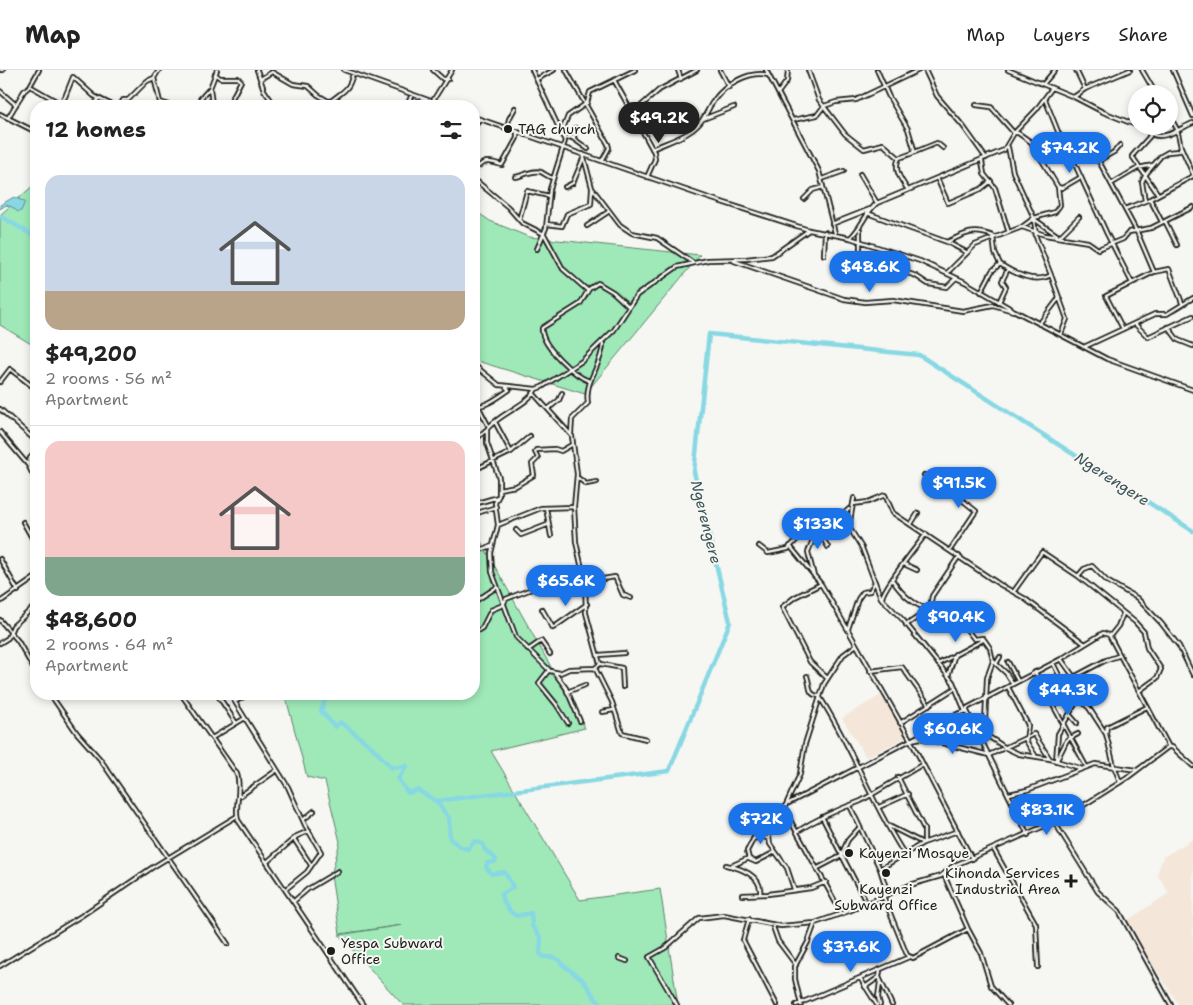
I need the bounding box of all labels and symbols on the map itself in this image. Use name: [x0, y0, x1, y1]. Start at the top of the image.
pin: $49.2K: [618, 102, 700, 144]
place label: TAG church: [518, 120, 596, 138]
marker: TAG church: [502, 123, 514, 135]
pin: $74.2K: [1029, 132, 1111, 174]
pin: $48.6K: [829, 250, 911, 293]
water label: Ngerengere: [1071, 447, 1153, 511]
pin: $91.5K: [918, 466, 1000, 509]
water label: Ngerengere: [686, 478, 726, 566]
pin: $133K: [783, 508, 853, 550]
pin: $65.6K: [525, 564, 607, 607]
pin: $90.4K: [915, 600, 997, 643]
pin: $44.3K: [1027, 674, 1109, 716]
pin: $60.6K: [912, 712, 994, 755]
pin: $83.1K: [1006, 794, 1088, 836]
pin: $72K: [731, 802, 791, 845]
place label: Kayenzi Mosque: [859, 844, 970, 862]
marker: Kayenzi Mosque: [843, 847, 855, 859]
place label: Kihonda Services Industrial Area: [945, 864, 1060, 898]
marker: Kayenzi Subward Office: [880, 867, 892, 879]
marker: Kihonda Services Industrial Area: [1064, 874, 1078, 888]
place label: Kayenzi Subward Office: [834, 880, 938, 914]
pin: $37.6K: [810, 930, 892, 973]
place label: Yespa Subward Office: [341, 934, 443, 968]
marker: Yespa Subward Office: [325, 945, 337, 957]

